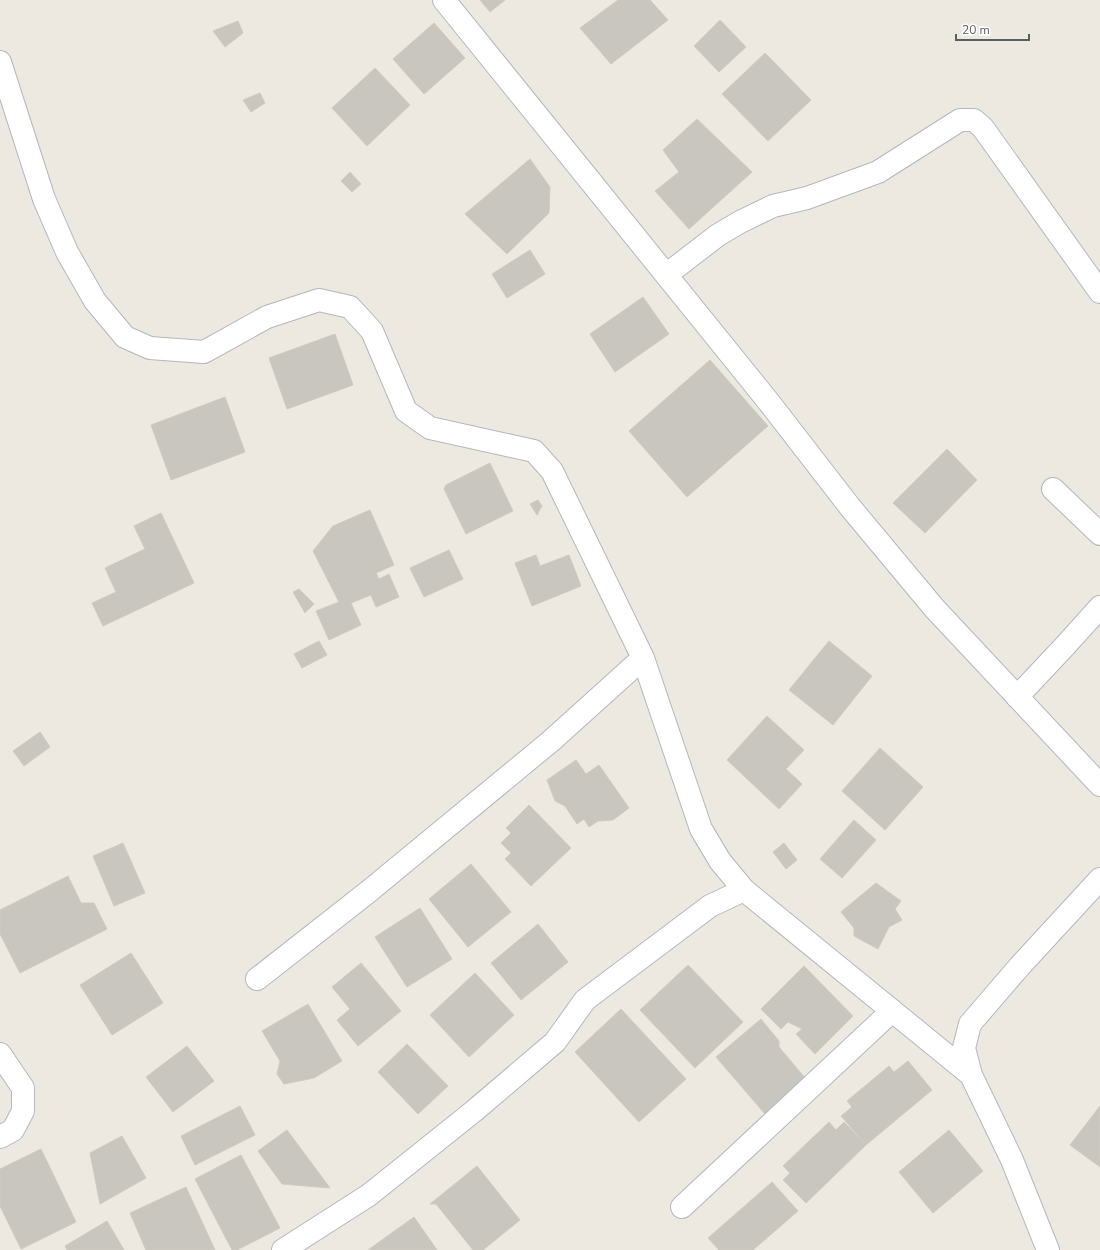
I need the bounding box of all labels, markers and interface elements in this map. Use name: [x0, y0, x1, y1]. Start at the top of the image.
scale bar: [956, 16, 1029, 42]
text: 20 m: [962, 22, 990, 38]

